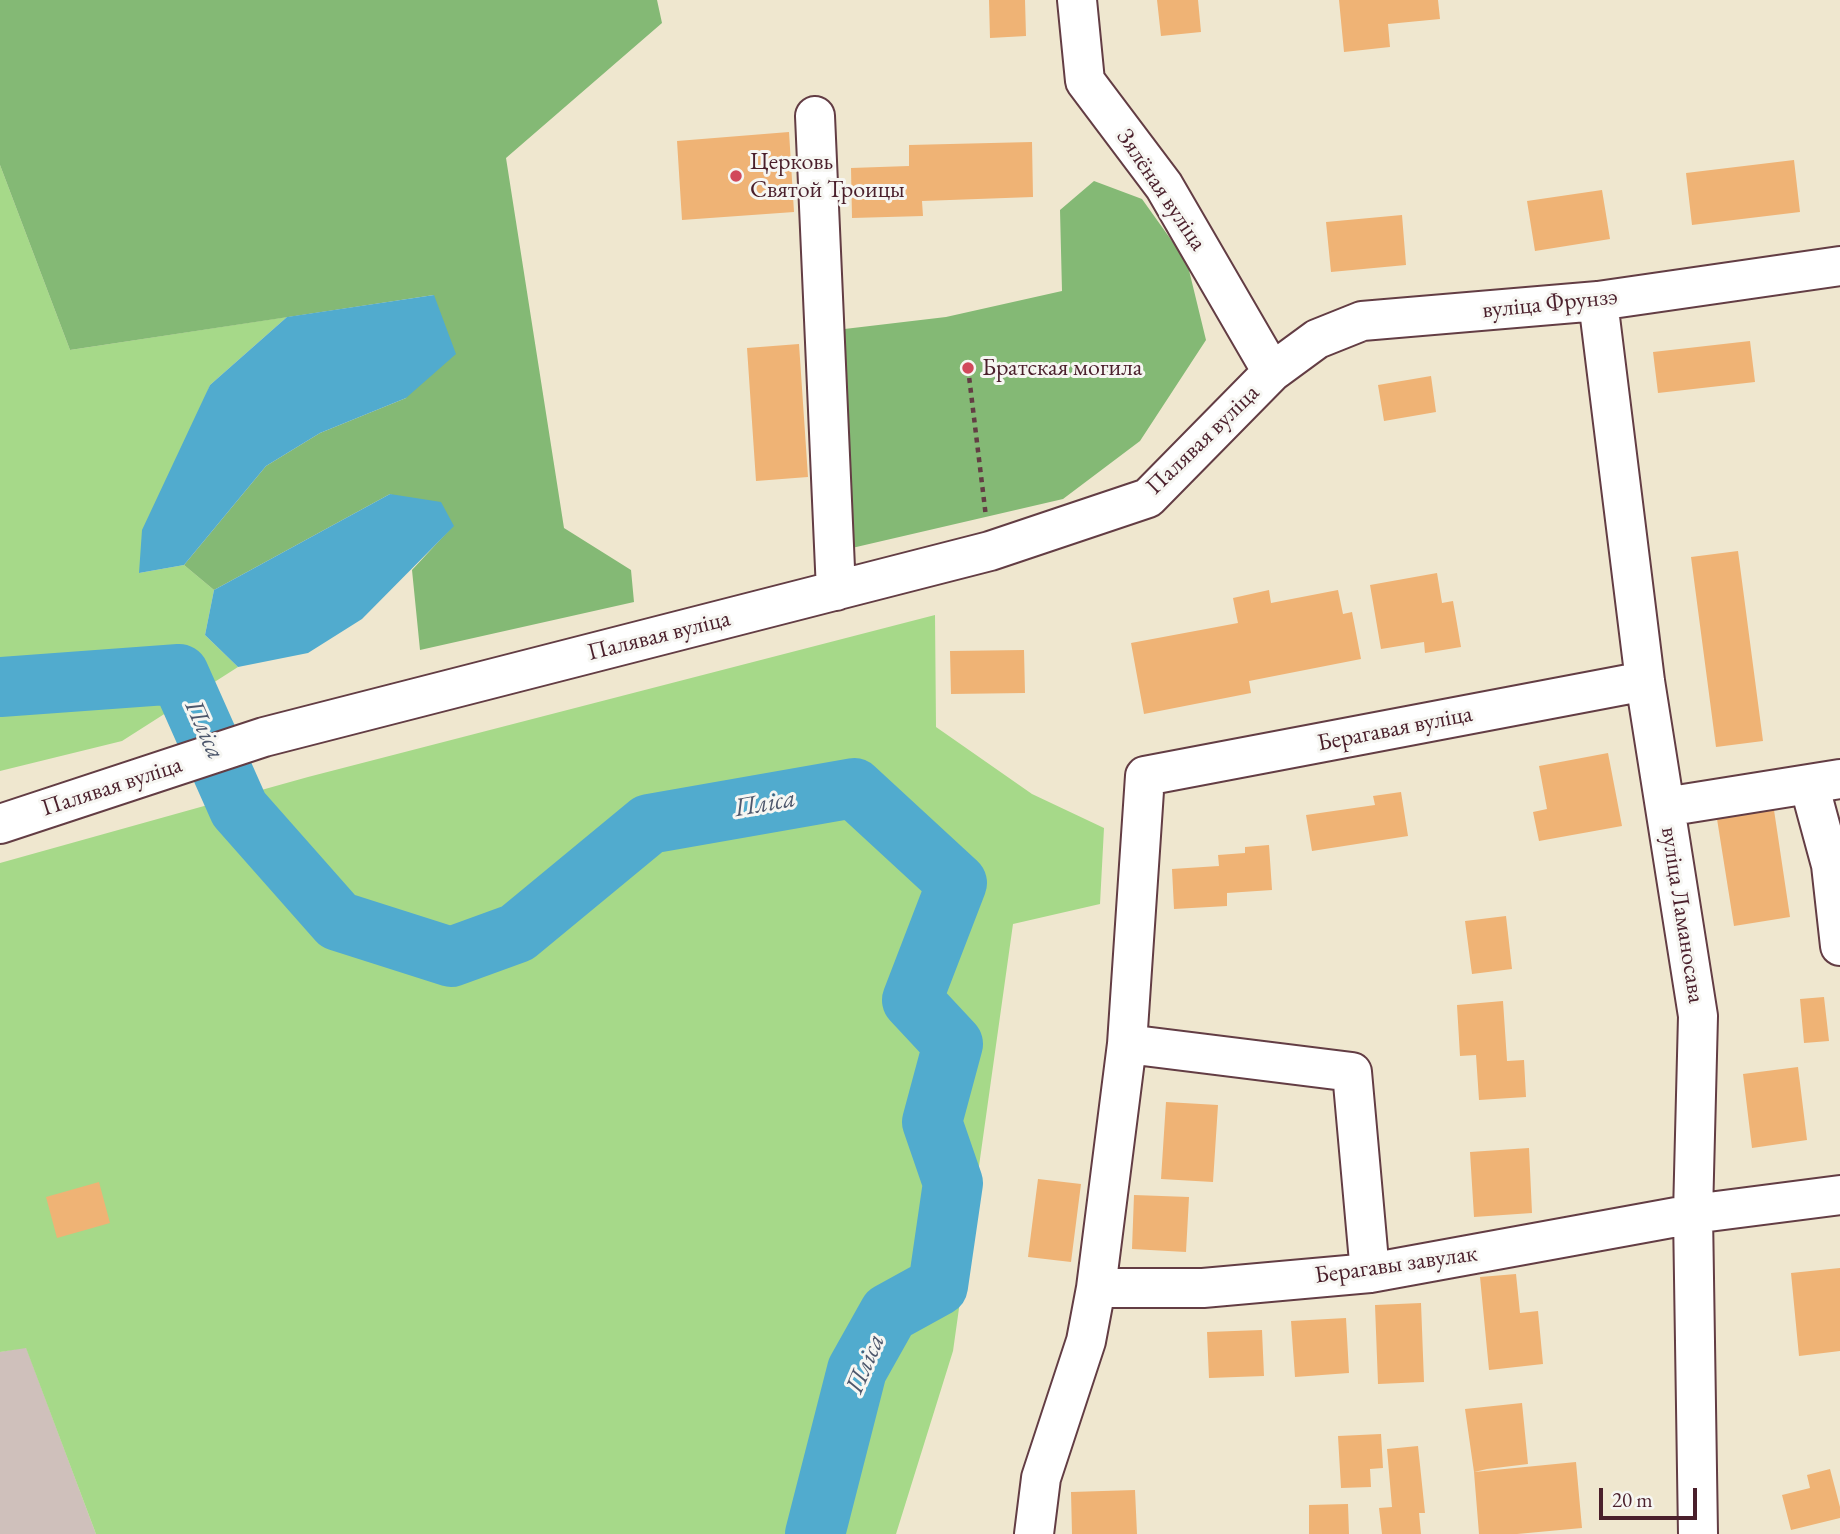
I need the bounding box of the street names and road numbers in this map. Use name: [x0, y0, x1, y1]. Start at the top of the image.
street label: Зялёная вуліца: [1110, 124, 1212, 256]
street label: вуліца Фрунзэ: [1481, 283, 1619, 325]
street label: Палявая вуліца: [1140, 379, 1266, 501]
street label: Палявая вуліца: [585, 604, 733, 668]
street label: Берагавая вуліца: [1315, 700, 1475, 758]
street label: Палявая вуліца: [38, 751, 186, 823]
street label: вуліца Ламаносава: [1654, 825, 1710, 1005]
street label: Берагавы завулак: [1313, 1239, 1479, 1291]

